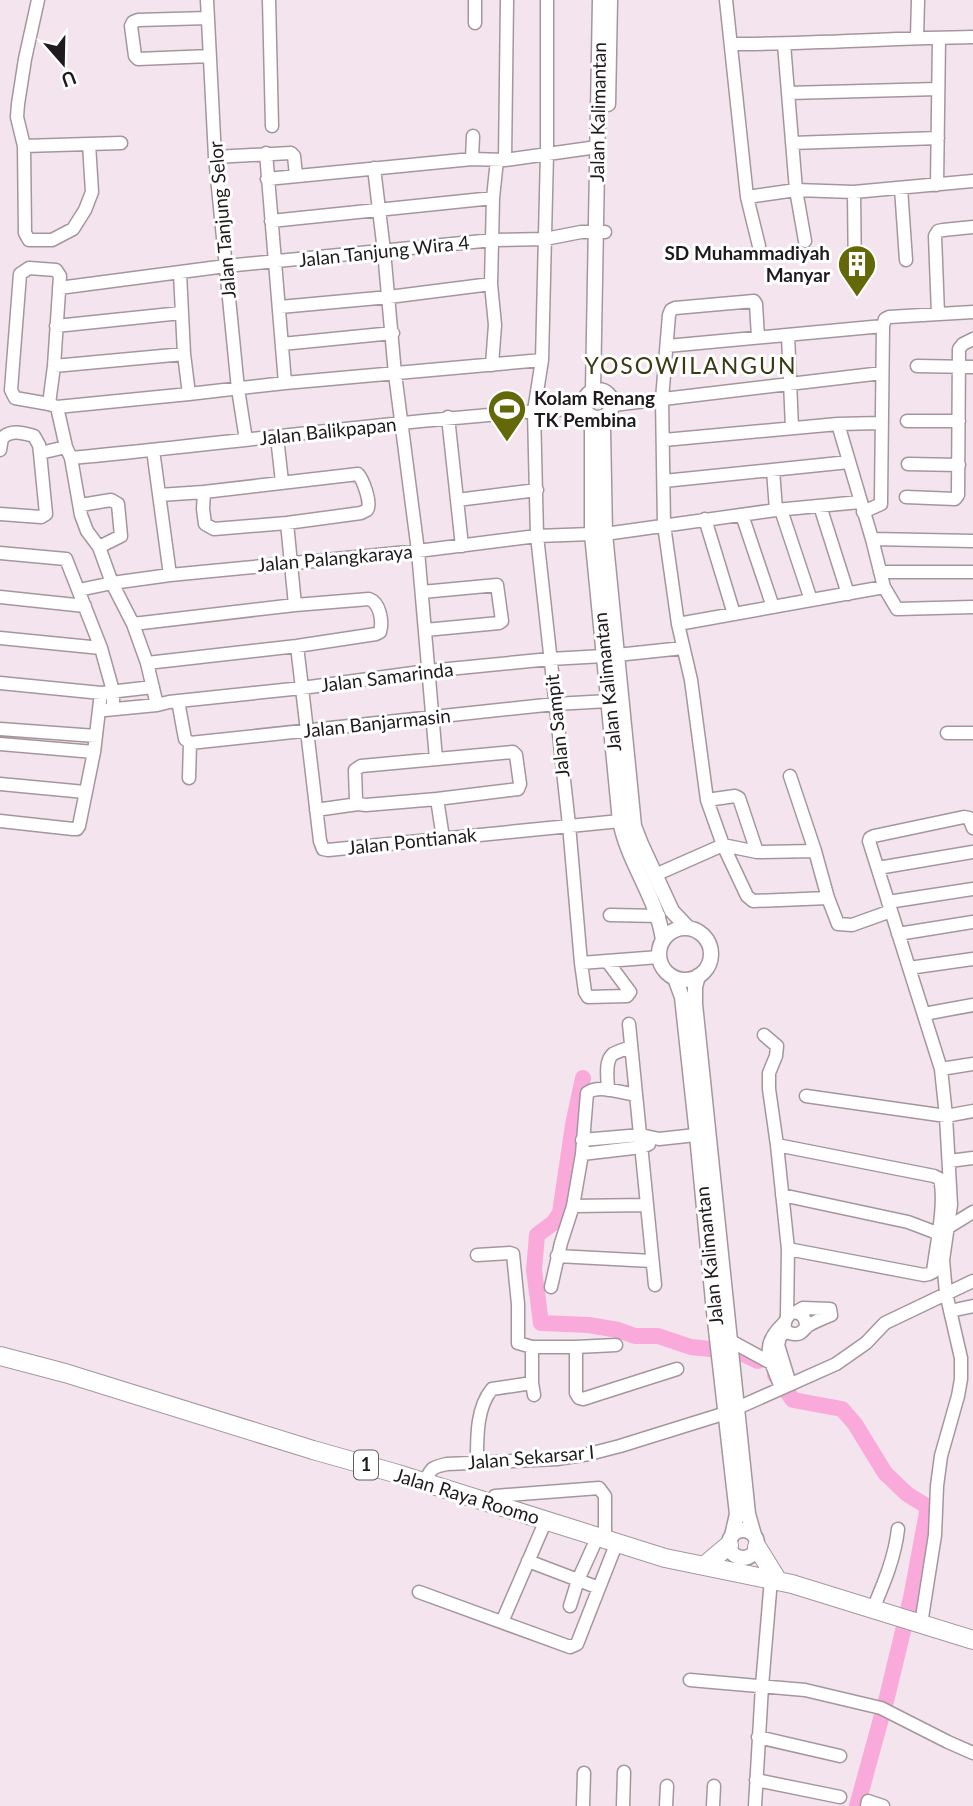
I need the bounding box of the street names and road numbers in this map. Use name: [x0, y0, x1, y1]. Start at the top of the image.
street label: Jalan Kalimantan: [585, 42, 610, 182]
street label: Jalan Tanjung Selor: [203, 140, 240, 300]
street label: Jalan Tanjung Wira 4: [297, 230, 470, 271]
street label: Jalan Balikpapan: [258, 412, 398, 449]
street label: Jalan Palangkaraya: [256, 539, 413, 576]
street label: Jalan Kalimantan: [588, 611, 625, 753]
street label: Jalan Samarinda: [319, 657, 455, 696]
street label: Jalan Sampit: [540, 673, 573, 779]
street label: Jalan Banjarmasin: [302, 703, 452, 742]
street label: Jalan Pontianak: [346, 822, 478, 859]
street label: Jalan Kalimantan: [690, 1185, 727, 1327]
street label: Jalan Sekarsar I: [467, 1440, 595, 1473]
road number: 1: [354, 1450, 378, 1480]
street label: Jalan Raya Roomo: [392, 1463, 543, 1529]

